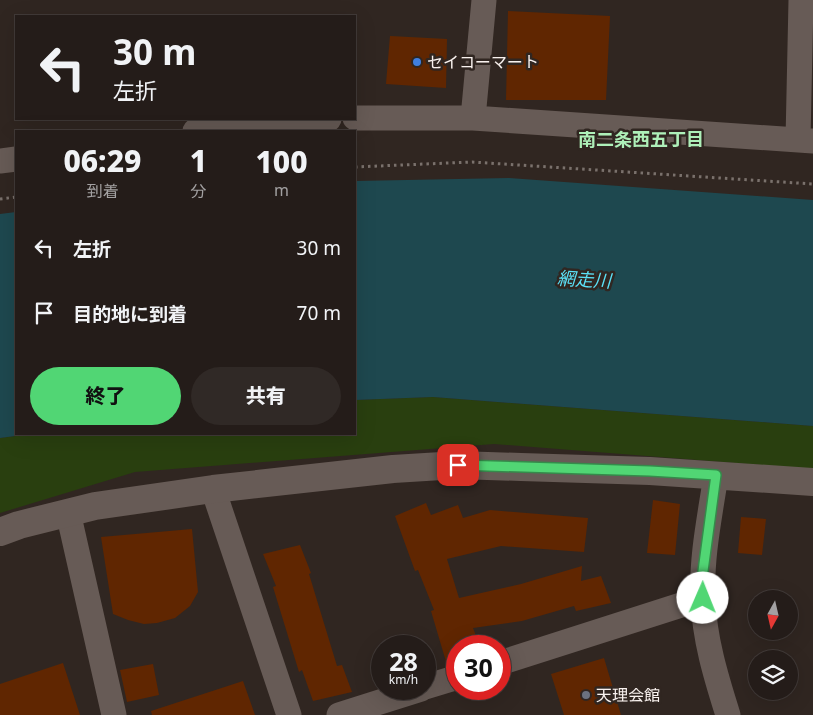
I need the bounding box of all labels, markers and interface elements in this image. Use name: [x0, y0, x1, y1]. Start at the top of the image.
text: 30 m: [113, 28, 196, 75]
icon: left: [30, 35, 95, 100]
place label: セイコーマート: [427, 51, 539, 73]
marker: セイコーマート: [411, 56, 423, 68]
text: 左折: [113, 75, 157, 105]
district label: 南二条西五丁目: [578, 127, 704, 151]
text: 06:29: [63, 140, 141, 181]
text: 1: [190, 140, 207, 181]
text: 100: [256, 141, 308, 182]
text: m: [274, 179, 289, 201]
text: 到着: [86, 180, 118, 202]
text: 分: [190, 180, 206, 202]
icon: left: [30, 234, 58, 262]
text: 30 m: [297, 235, 341, 261]
text: 左折: [73, 236, 111, 262]
water label: 網走川: [556, 266, 614, 293]
icon: arrive: [30, 299, 58, 327]
text: 70 m: [297, 300, 341, 326]
text: 目的地に到着: [73, 301, 187, 327]
button: 終了: [30, 367, 181, 425]
button: 共有: [191, 367, 341, 425]
pin: [437, 444, 479, 486]
icon: arrive: [444, 451, 472, 479]
position arrow: [676, 571, 728, 623]
north arrow: [748, 590, 798, 640]
map controls: [748, 590, 798, 700]
speed limit sign: 30: [446, 635, 511, 700]
text: 28: [389, 644, 418, 678]
button: layers: [748, 650, 798, 700]
text: km/h: [389, 671, 418, 688]
place label: 天理会館: [596, 684, 660, 706]
marker: 天理会館: [580, 689, 592, 701]

